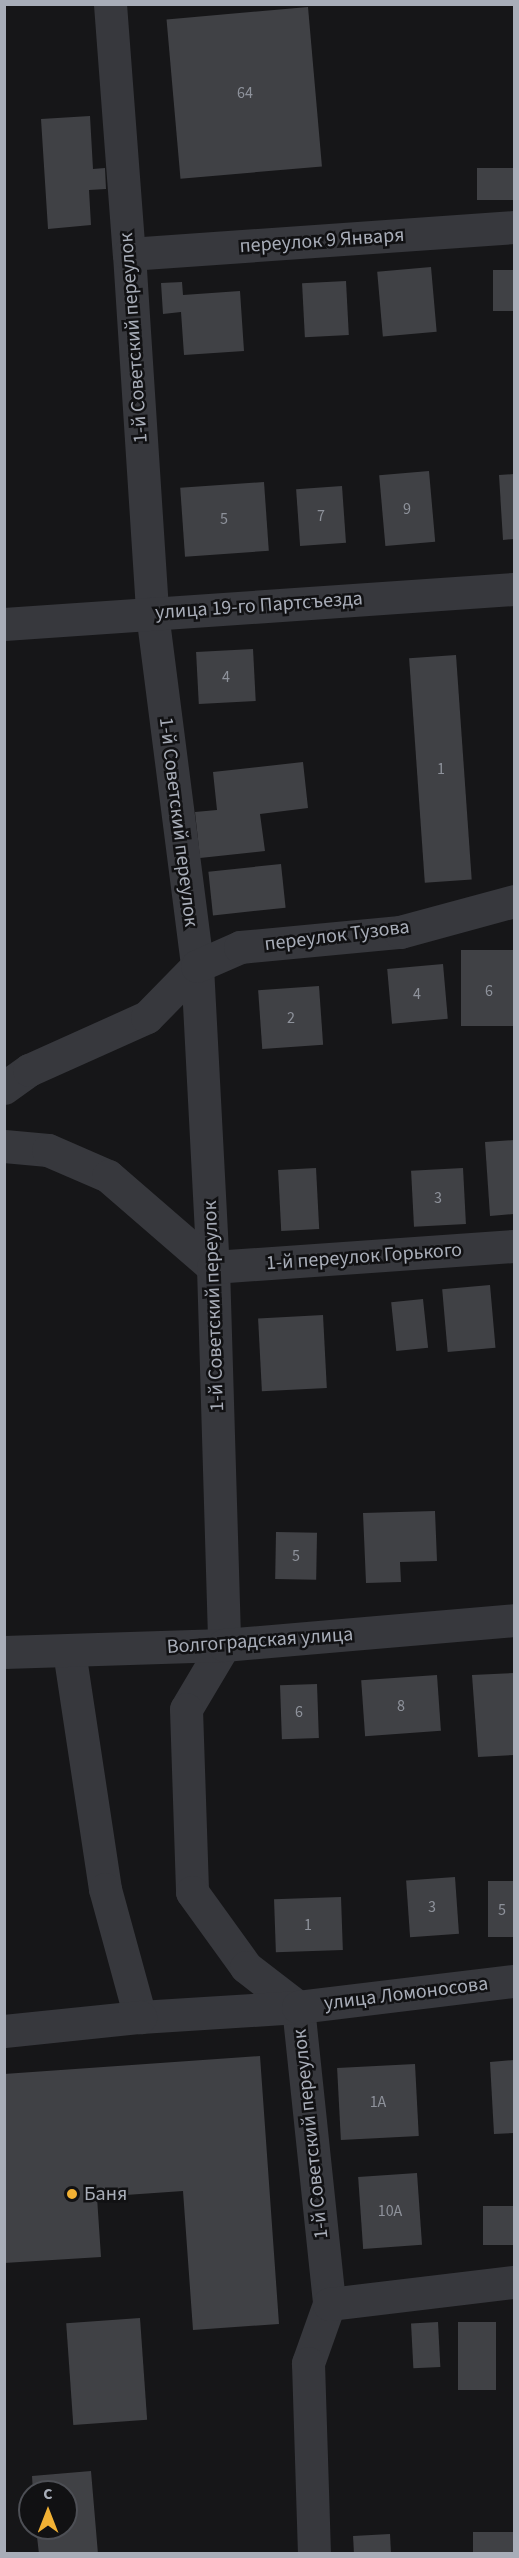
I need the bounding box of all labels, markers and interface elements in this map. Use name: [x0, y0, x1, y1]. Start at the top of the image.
house number: 64: [237, 83, 253, 103]
street label: переулок 9 Января: [239, 223, 405, 259]
street label: 1-й Советский переулок: [115, 232, 153, 444]
house number: 9: [403, 499, 411, 519]
house number: 7: [317, 506, 325, 526]
house number: 5: [220, 509, 228, 529]
street label: улица 19-го Партсъезда: [154, 587, 364, 625]
house number: 4: [222, 667, 230, 687]
street label: 1-й Советский переулок: [153, 716, 203, 928]
house number: 1: [437, 759, 445, 779]
street label: переулок Тузова: [263, 915, 411, 957]
house number: 6: [485, 981, 493, 1001]
house number: 4: [413, 984, 421, 1004]
house number: 2: [287, 1008, 295, 1028]
house number: 3: [434, 1188, 442, 1208]
street label: 1-й Советский переулок: [198, 1200, 230, 1412]
street label: 1-й переулок Горького: [265, 1238, 463, 1276]
house number: 5: [292, 1546, 300, 1566]
street label: Волгоградская улица: [166, 1623, 354, 1659]
house number: 8: [397, 1696, 405, 1716]
house number: 6: [295, 1702, 303, 1722]
house number: 3: [428, 1897, 436, 1917]
house number: 5: [498, 1900, 506, 1920]
house number: 1: [304, 1915, 312, 1935]
street label: улица Ломоносова: [323, 1972, 489, 2016]
street label: 1-й Советский переулок: [288, 2028, 334, 2240]
house number: 1А: [370, 2092, 386, 2112]
place label: Баня: [84, 2182, 127, 2206]
marker: Баня: [65, 2187, 79, 2201]
house number: 10А: [378, 2201, 402, 2221]
north arrow: [18, 2480, 78, 2540]
text: С: [43, 2483, 53, 2505]

